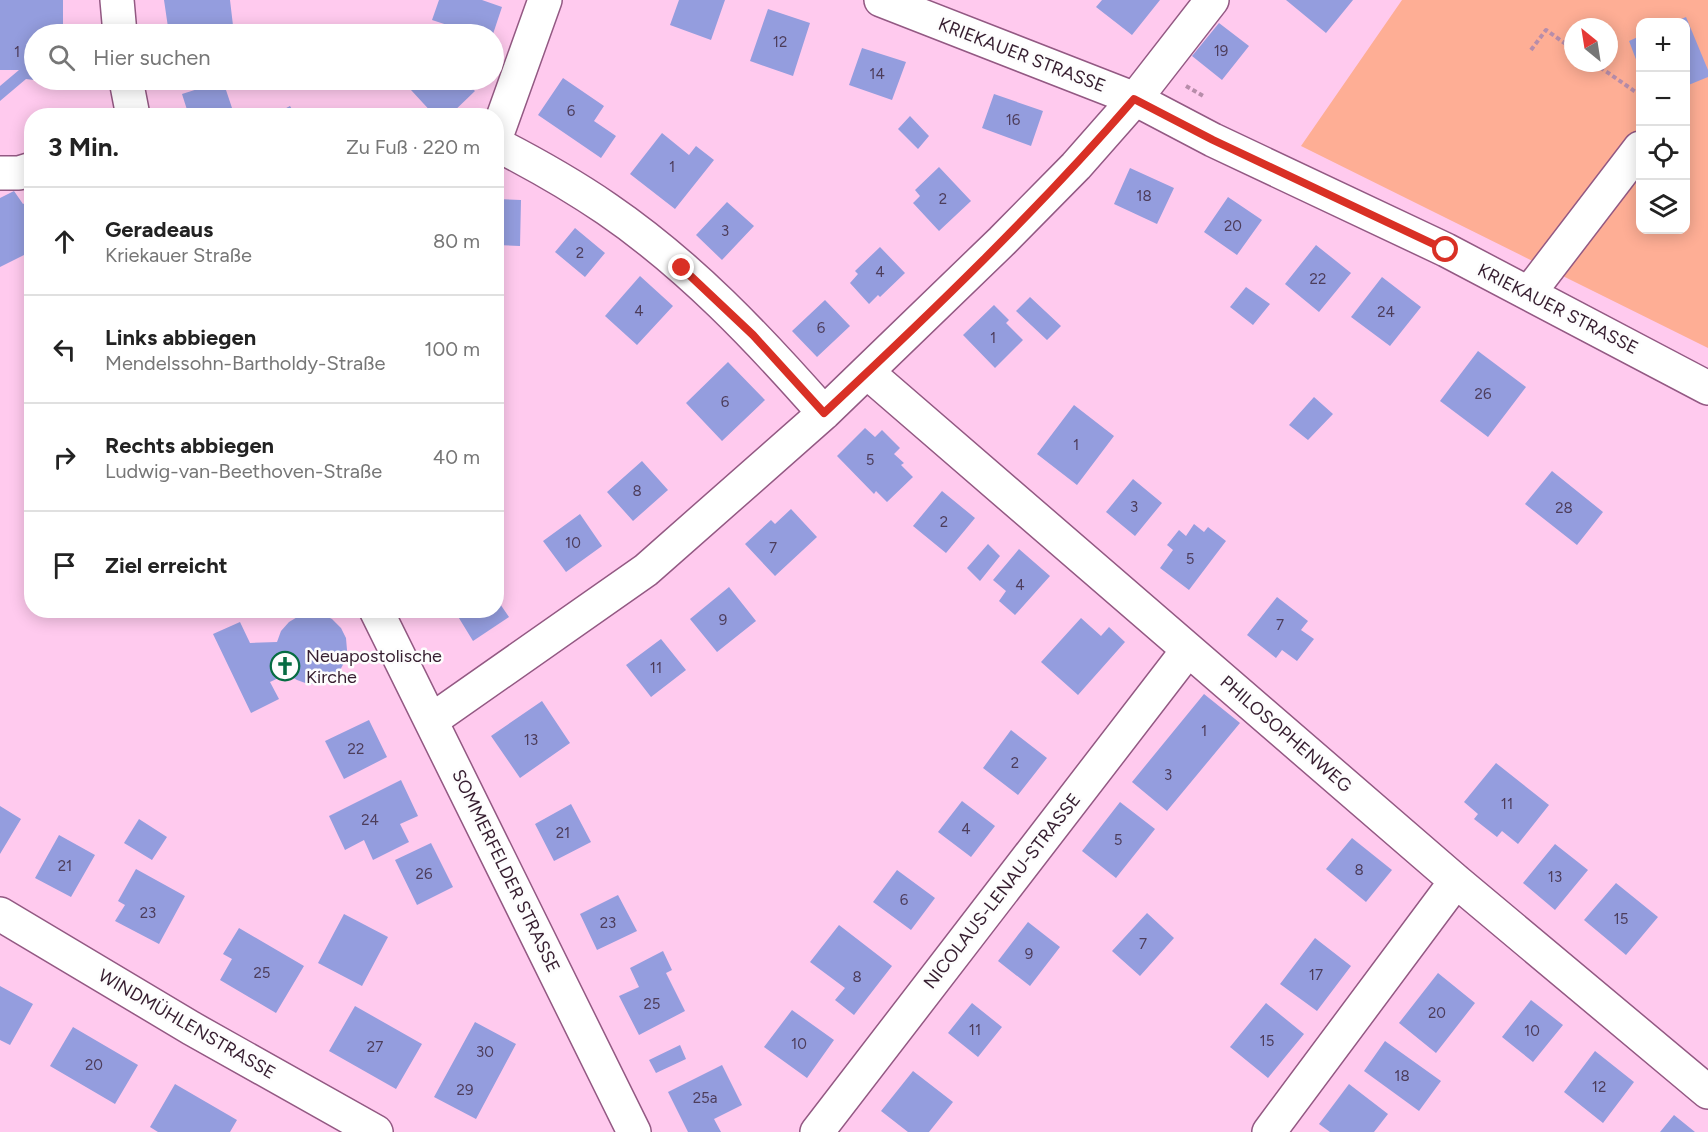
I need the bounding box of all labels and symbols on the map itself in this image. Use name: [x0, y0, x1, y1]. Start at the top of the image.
street label: KRIEKAUER STRASSE: [935, 13, 1109, 97]
north arrow: [1564, 18, 1618, 72]
house number: 12: [773, 33, 787, 51]
house number: 19: [1214, 42, 1228, 60]
house number: 1: [14, 43, 20, 61]
house number: 14: [869, 65, 885, 83]
house number: 6: [567, 102, 576, 120]
house number: 16: [1006, 111, 1021, 129]
house number: 1: [669, 158, 675, 176]
house number: 18: [1136, 187, 1152, 205]
house number: 2: [939, 190, 947, 208]
house number: 20: [1224, 217, 1242, 235]
house number: 3: [721, 222, 729, 240]
route start: [1432, 236, 1458, 262]
house number: 2: [576, 244, 584, 262]
route end: [668, 254, 694, 280]
street label: KRIEKAUER STRASSE: [1474, 259, 1642, 359]
house number: 4: [875, 263, 885, 281]
house number: 22: [1310, 270, 1326, 288]
house number: 4: [634, 302, 644, 320]
house number: 24: [1377, 303, 1395, 321]
house number: 6: [817, 319, 826, 337]
house number: 1: [990, 329, 996, 347]
house number: 26: [1475, 385, 1492, 403]
house number: 6: [721, 393, 730, 411]
house number: 1: [1073, 436, 1079, 454]
house number: 5: [866, 451, 874, 469]
house number: 8: [632, 482, 642, 500]
house number: 3: [1130, 498, 1138, 516]
house number: 28: [1555, 499, 1573, 517]
house number: 2: [940, 513, 948, 531]
house number: 10: [565, 534, 581, 552]
house number: 7: [769, 539, 777, 557]
house number: 5: [1186, 550, 1194, 568]
house number: 4: [1015, 576, 1025, 594]
house number: 9: [719, 611, 727, 629]
house number: 7: [1276, 616, 1284, 634]
place label: Neuapostolische Kirche: [306, 645, 442, 688]
church icon: Neuapostolische Kirche: [269, 650, 301, 682]
house number: 11: [650, 659, 662, 677]
street label: PHILOSOPHENWEG: [1216, 671, 1356, 797]
house number: 1: [1201, 722, 1207, 740]
house number: 13: [524, 731, 538, 749]
house number: 22: [348, 740, 364, 758]
house number: 2: [1011, 754, 1019, 772]
street label: SOMMERFELDER STRASSE: [447, 766, 565, 976]
house number: 3: [1164, 766, 1172, 784]
street label: NICOLAUS-LENAU-STRASSE: [919, 789, 1085, 993]
house number: 11: [1501, 795, 1513, 813]
house number: 24: [361, 811, 379, 829]
house number: 4: [961, 820, 971, 838]
house number: 21: [556, 824, 570, 842]
house number: 5: [1114, 831, 1122, 849]
house number: 21: [58, 857, 72, 875]
house number: 8: [1354, 861, 1364, 879]
house number: 26: [416, 865, 433, 883]
house number: 13: [1548, 868, 1562, 886]
house number: 6: [900, 891, 909, 909]
house number: 23: [140, 904, 156, 922]
house number: 15: [1614, 910, 1628, 928]
house number: 23: [600, 914, 616, 932]
house number: 7: [1139, 935, 1147, 953]
house number: 9: [1025, 945, 1033, 963]
street label: WINDMÜHLENSTRASSE: [94, 964, 280, 1084]
house number: 25: [253, 964, 271, 982]
house number: 17: [1309, 966, 1323, 984]
house number: 8: [852, 968, 862, 986]
house number: 25: [643, 995, 661, 1013]
house number: 20: [1428, 1004, 1446, 1022]
house number: 11: [969, 1021, 981, 1039]
house number: 10: [1524, 1022, 1540, 1040]
house number: 15: [1260, 1032, 1274, 1050]
house number: 10: [791, 1035, 807, 1053]
house number: 27: [367, 1038, 383, 1056]
house number: 30: [476, 1043, 494, 1061]
house number: 20: [85, 1056, 103, 1074]
house number: 18: [1394, 1067, 1410, 1085]
house number: 12: [1592, 1078, 1606, 1096]
house number: 29: [457, 1081, 473, 1099]
house number: 25a: [693, 1089, 717, 1107]

